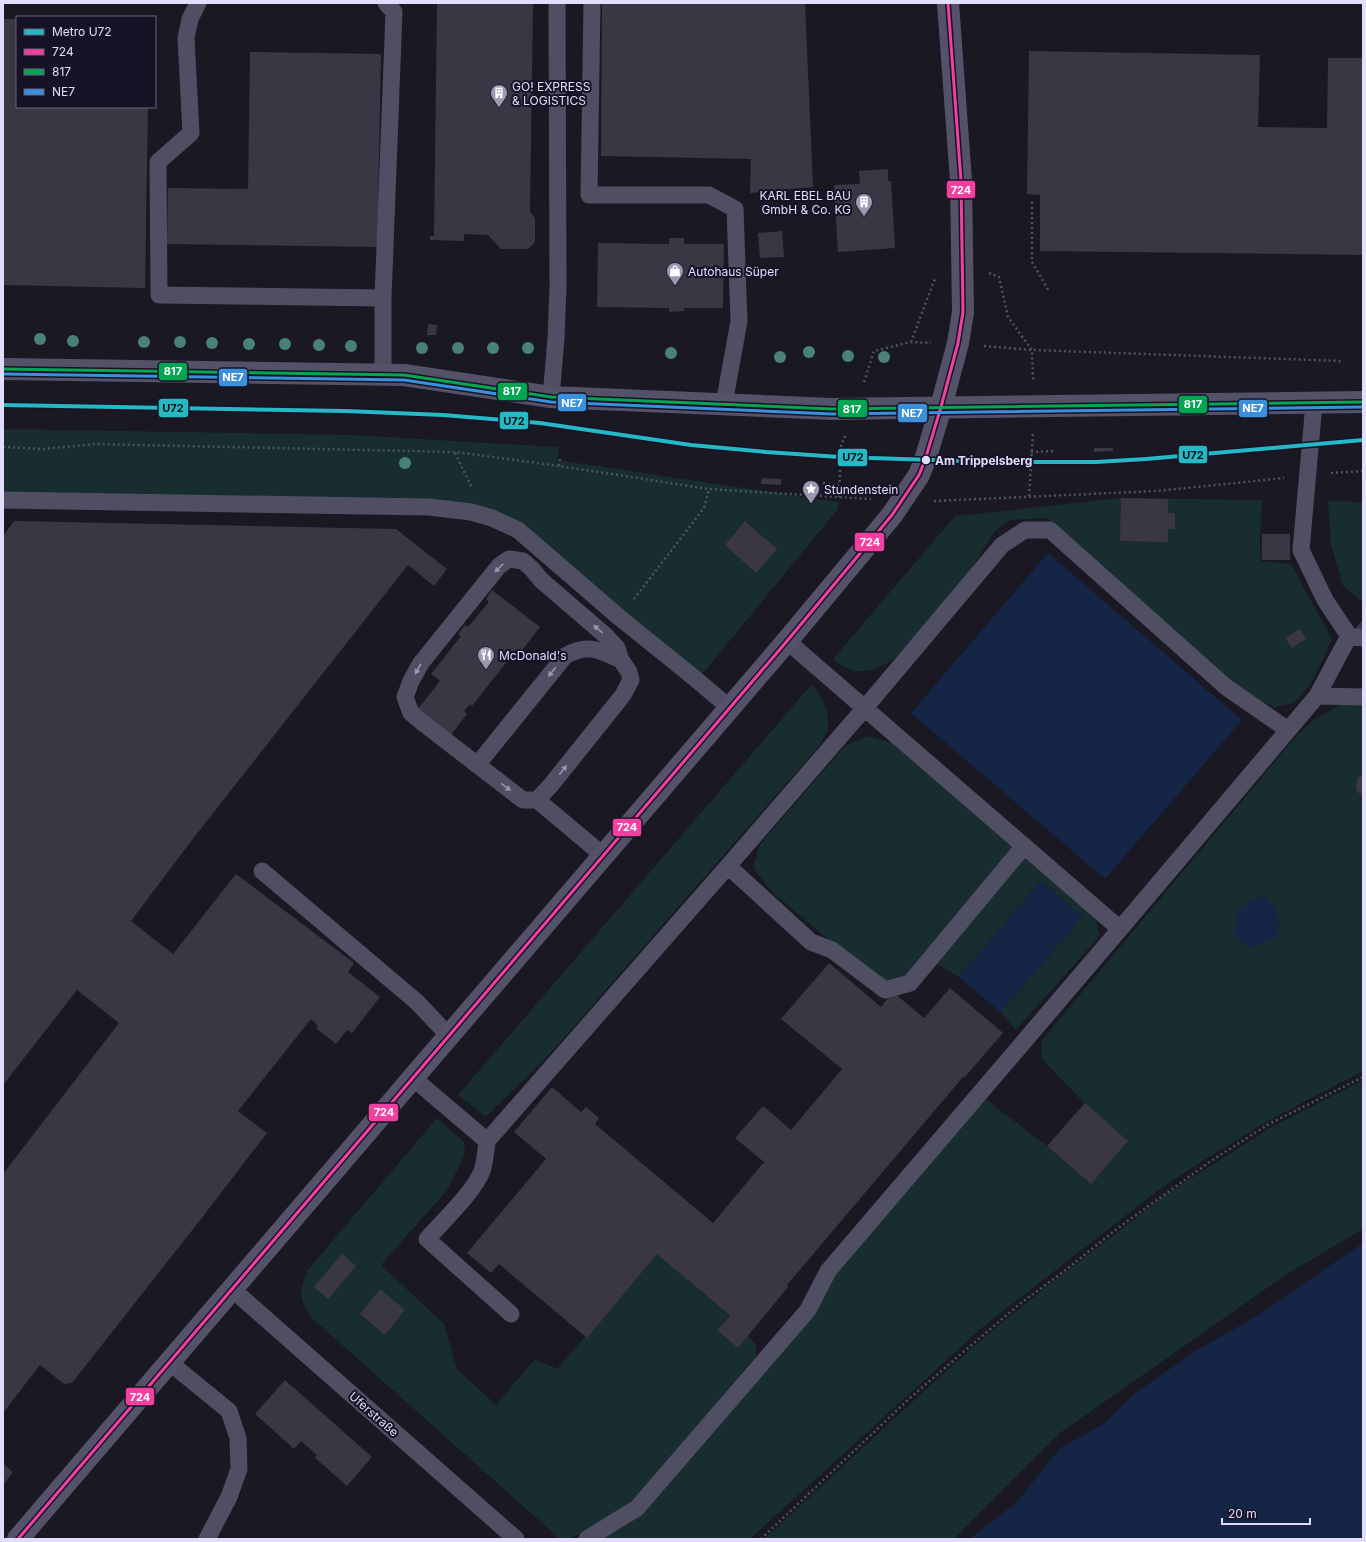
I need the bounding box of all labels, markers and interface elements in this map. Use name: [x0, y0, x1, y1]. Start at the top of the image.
legend: [16, 16, 156, 108]
text: Metro U72: [52, 24, 112, 39]
text: 724: [52, 44, 74, 59]
text: 817: [52, 64, 71, 79]
place label: GO! EXPRESS & LOGISTICS: [512, 79, 591, 108]
building icon: GO! EXPRESS & LOGISTICS: [489, 83, 509, 108]
text: NE7: [52, 84, 75, 99]
line badge: 724: [946, 180, 976, 199]
text: 724: [951, 183, 971, 197]
place label: KARL EBEL BAU GmbH & Co. KG: [760, 188, 851, 217]
building icon: KARL EBEL BAU GmbH & Co. KG: [854, 192, 874, 217]
shop icon: Autohaus Süper: [665, 261, 685, 286]
place label: Autohaus Süper: [688, 264, 779, 279]
line badge: 817: [158, 362, 188, 381]
text: 817: [164, 364, 182, 378]
line badge: NE7: [218, 368, 248, 387]
text: NE7: [222, 370, 244, 384]
line badge: 817: [497, 382, 528, 401]
text: 817: [503, 384, 521, 398]
line badge: NE7: [557, 393, 587, 412]
line badge: 817: [1178, 395, 1208, 414]
text: NE7: [561, 396, 583, 410]
text: 817: [1184, 397, 1202, 411]
line badge: U72: [158, 398, 189, 418]
line badge: 817: [837, 399, 868, 418]
line badge: NE7: [1238, 399, 1268, 418]
text: U72: [162, 401, 184, 415]
text: NE7: [1242, 401, 1264, 415]
text: 817: [843, 402, 861, 416]
line badge: NE7: [897, 403, 928, 423]
text: NE7: [901, 406, 923, 420]
line badge: U72: [499, 411, 529, 430]
text: U72: [503, 414, 525, 428]
line badge: U72: [1178, 445, 1208, 464]
line badge: U72: [837, 448, 868, 467]
text: U72: [1182, 448, 1204, 462]
text: U72: [842, 450, 864, 464]
place label: Am Trippelsberg: [935, 453, 1032, 468]
marker: Am Trippelsberg: [920, 454, 932, 466]
place icon: Stundenstein: [801, 479, 821, 504]
place label: Stundenstein: [824, 482, 898, 497]
line badge: 724: [854, 532, 885, 552]
text: 724: [860, 535, 880, 549]
one-way arrow: [494, 563, 503, 573]
one-way arrow: [593, 625, 604, 634]
restaurant icon: McDonald's: [476, 645, 496, 670]
place label: McDonald's: [499, 648, 567, 663]
one-way arrow: [415, 664, 421, 675]
one-way arrow: [547, 666, 556, 677]
one-way arrow: [559, 765, 567, 776]
one-way arrow: [500, 782, 511, 791]
line badge: 724: [612, 818, 642, 837]
text: 724: [617, 820, 637, 834]
line badge: 724: [368, 1103, 399, 1122]
text: 724: [374, 1105, 394, 1119]
line badge: 724: [125, 1387, 155, 1406]
street label: Uferstraße: [346, 1389, 402, 1439]
text: 724: [130, 1390, 150, 1404]
scale bar: [1222, 1500, 1310, 1526]
text: 20 m: [1228, 1506, 1257, 1521]

